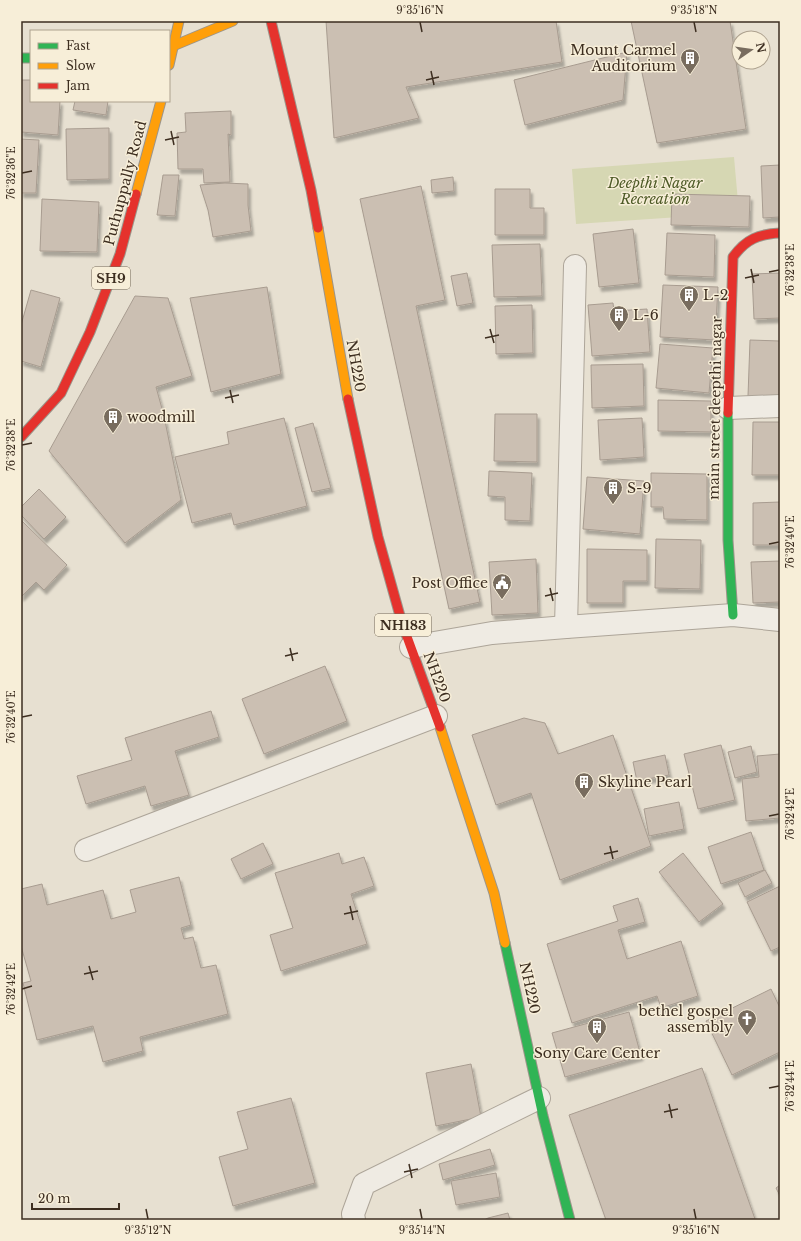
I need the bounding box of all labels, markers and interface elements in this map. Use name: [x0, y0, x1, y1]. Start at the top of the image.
text: 9°35'16"N: [396, 4, 444, 17]
text: 9°35'18"N: [670, 4, 718, 17]
legend: [30, 30, 170, 102]
north arrow: [731, 30, 771, 70]
text: Fast: [66, 38, 91, 53]
place label: Mount Carmel Auditorium: [570, 41, 676, 75]
text: N: [753, 41, 769, 55]
building icon: Mount Carmel Auditorium: [679, 47, 701, 75]
text: Slow: [66, 58, 96, 73]
text: Jam: [64, 78, 90, 93]
street label: Puthuppally Road: [100, 118, 151, 248]
text: 76°32'36"E: [5, 147, 18, 199]
park label: Deepthi Nagar Recreation: [607, 174, 703, 208]
text: 76°32'38"E: [784, 244, 797, 296]
road number: SH9: [92, 267, 130, 289]
building icon: L-2: [678, 284, 700, 312]
place label: L-2: [703, 286, 728, 304]
building icon: L-6: [608, 304, 630, 332]
place label: L-6: [633, 306, 659, 324]
street label: main street deepthi nagar: [704, 316, 726, 500]
street label: NH220: [343, 338, 369, 394]
building icon: woodmill: [102, 406, 124, 434]
place label: woodmill: [127, 408, 196, 426]
text: 76°32'38"E: [5, 419, 18, 471]
building icon: S-9: [602, 477, 624, 505]
place label: S-9: [627, 479, 652, 497]
text: 76°32'40"E: [784, 516, 797, 568]
public building icon: Post Office: [491, 572, 513, 600]
place label: Post Office: [412, 574, 488, 592]
road number: NH183: [375, 614, 431, 636]
street label: NH220: [420, 649, 454, 705]
text: 76°32'40"E: [5, 691, 18, 743]
building icon: Skyline Pearl: [573, 771, 595, 799]
place label: Skyline Pearl: [598, 773, 692, 791]
text: 76°32'42"E: [784, 788, 797, 840]
street label: NH220: [516, 960, 544, 1016]
text: 76°32'42"E: [5, 963, 18, 1015]
place label: bethel gospel assembly: [637, 1002, 733, 1036]
church icon: bethel gospel assembly: [736, 1008, 758, 1036]
building icon: Sony Care Center: [586, 1016, 608, 1044]
place label: Sony Care Center: [534, 1044, 661, 1062]
text: 76°32'44"E: [784, 1060, 797, 1112]
scale bar: [32, 1185, 119, 1211]
text: 20 m: [38, 1191, 70, 1206]
text: 9°35'12"N: [124, 1224, 172, 1237]
text: 9°35'14"N: [399, 1224, 445, 1237]
text: 9°35'16"N: [672, 1224, 720, 1237]

